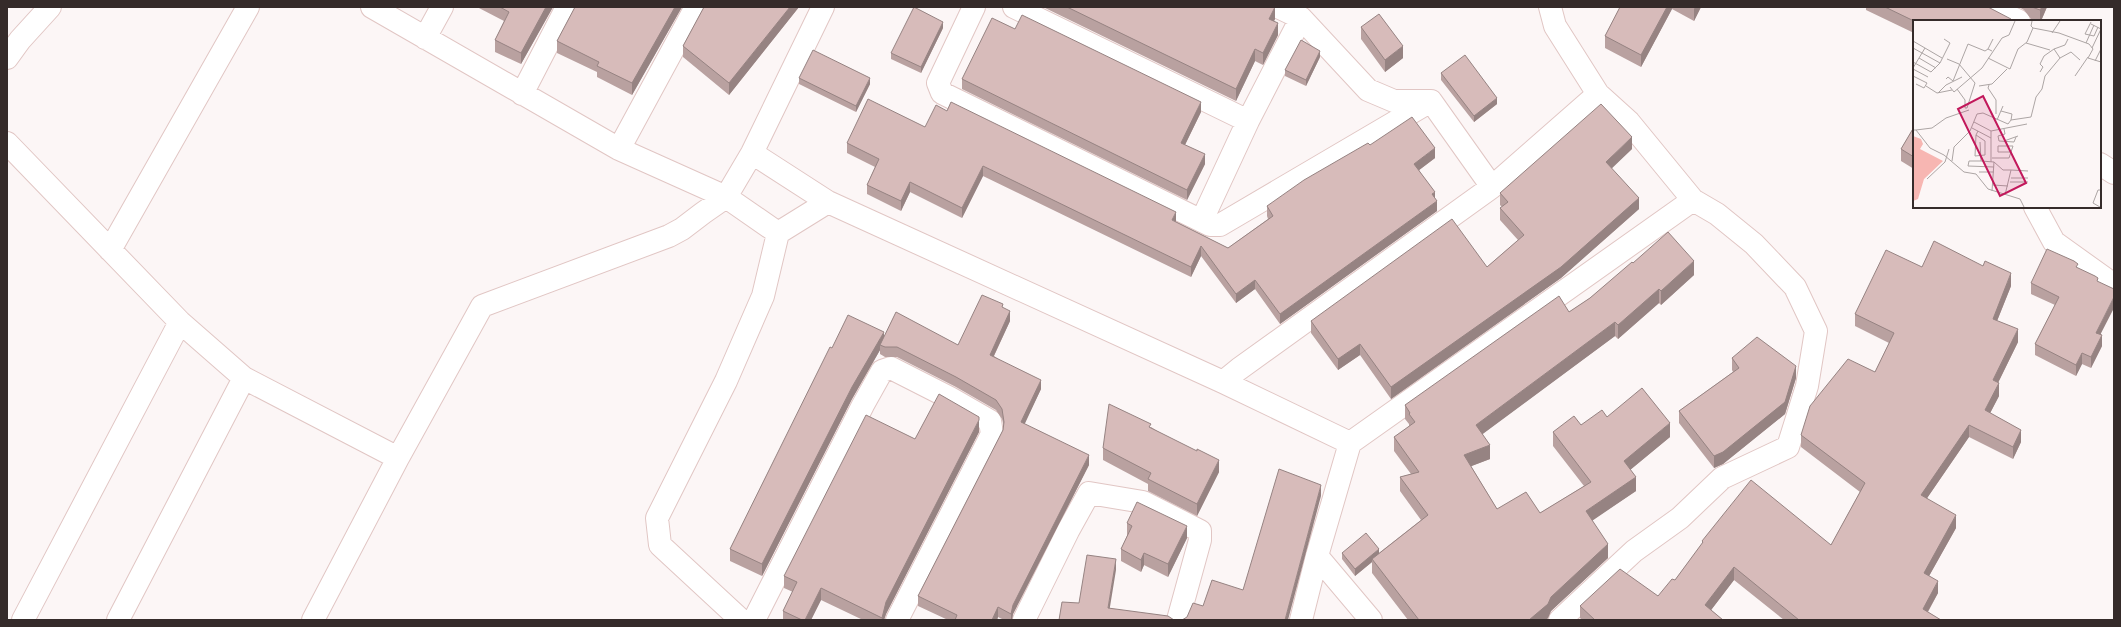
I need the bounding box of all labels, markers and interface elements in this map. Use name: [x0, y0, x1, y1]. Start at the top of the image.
inset map: [1913, 20, 2101, 208]

